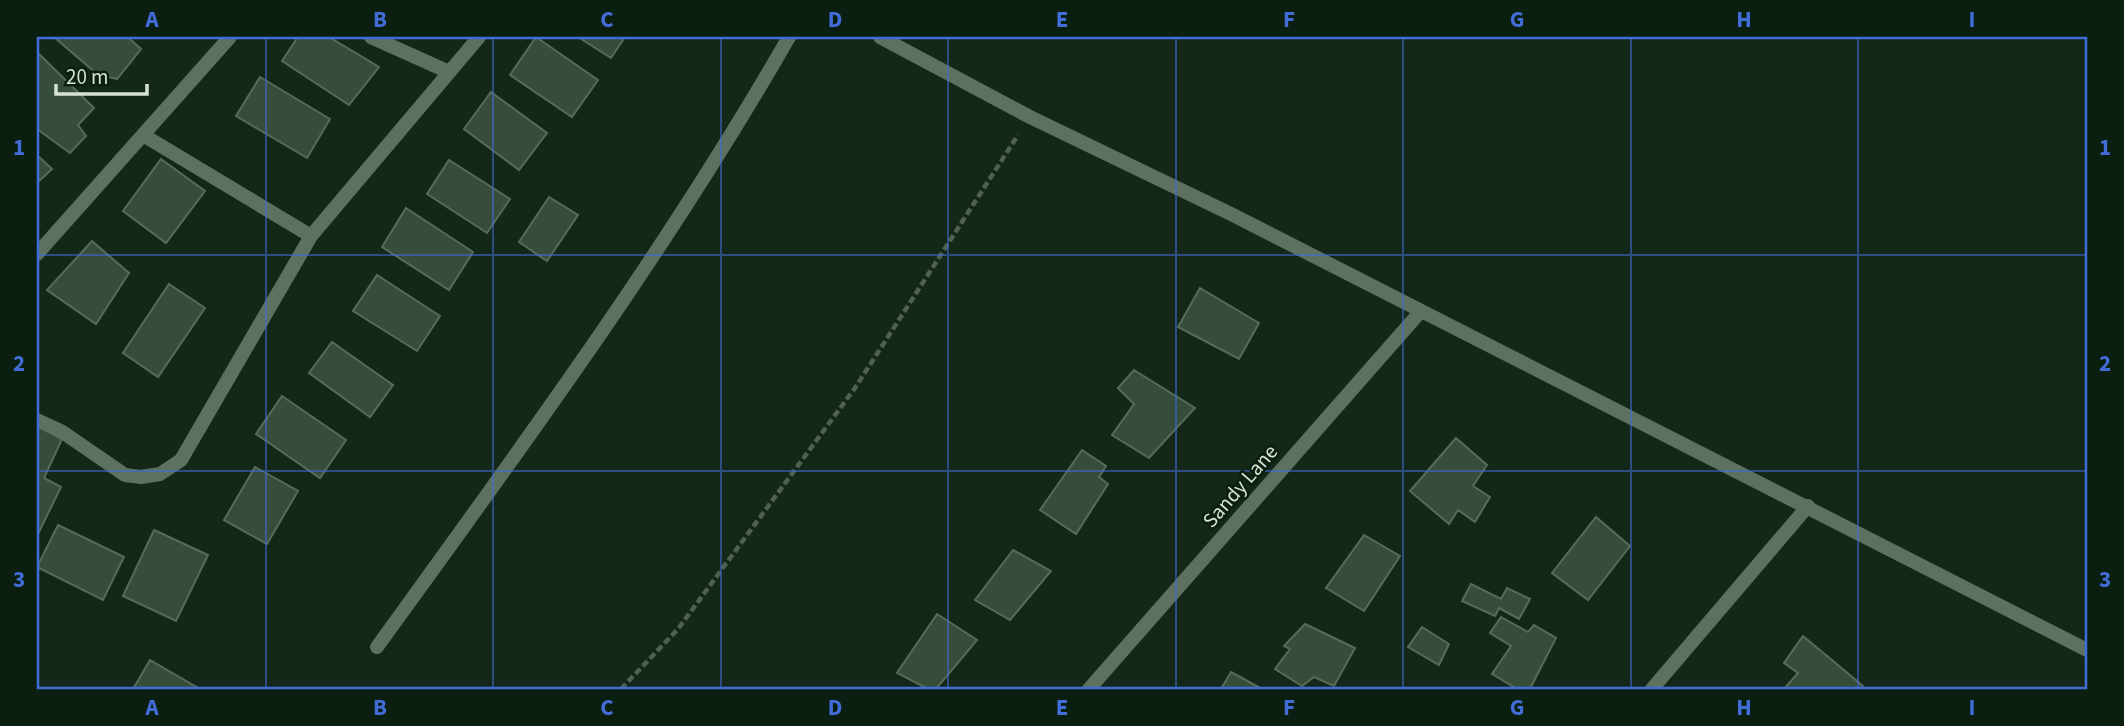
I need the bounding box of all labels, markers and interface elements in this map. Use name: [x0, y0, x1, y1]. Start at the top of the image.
text: A: [144, 3, 159, 36]
text: B: [373, 3, 387, 36]
text: C: [600, 3, 614, 36]
text: D: [828, 3, 842, 36]
text: E: [1056, 3, 1068, 36]
text: F: [1283, 3, 1295, 36]
text: G: [1510, 3, 1524, 36]
text: H: [1736, 3, 1752, 36]
text: I: [1969, 3, 1975, 36]
scale bar: [56, 52, 147, 96]
text: 20 m: [66, 62, 108, 92]
text: 1: [13, 131, 25, 164]
text: 1: [2099, 131, 2111, 164]
text: 2: [13, 347, 25, 380]
text: 2: [2099, 347, 2111, 380]
street label: Sandy Lane: [1195, 438, 1285, 534]
text: 3: [13, 563, 25, 596]
text: 3: [2099, 563, 2111, 596]
text: A: [144, 691, 159, 724]
text: B: [373, 691, 387, 724]
text: C: [600, 691, 614, 724]
text: D: [828, 691, 842, 724]
text: E: [1056, 691, 1068, 724]
text: F: [1283, 691, 1295, 724]
text: G: [1510, 691, 1524, 724]
text: H: [1736, 691, 1752, 724]
text: I: [1969, 691, 1975, 724]

